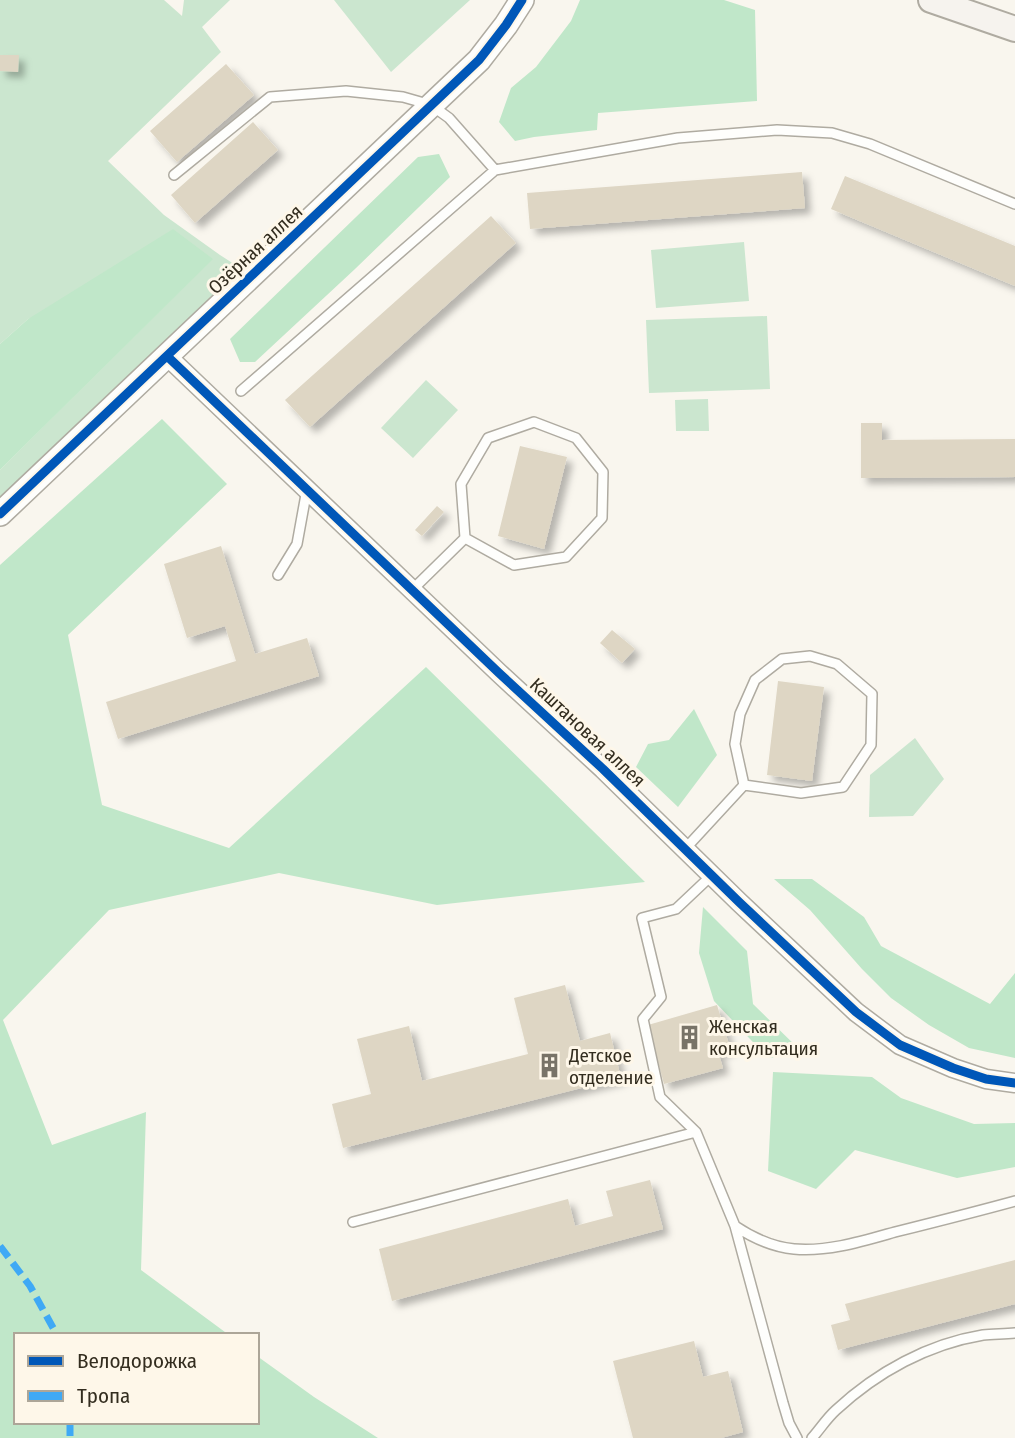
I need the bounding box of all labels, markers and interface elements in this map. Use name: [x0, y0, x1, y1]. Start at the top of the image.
street label: Озёрная аллея: [203, 200, 307, 299]
street label: Каштановая аллея: [525, 673, 650, 792]
place label: Женская консультация: [709, 1015, 818, 1060]
building icon: Женская консультация: [675, 1023, 703, 1051]
place label: Детское отделение: [568, 1044, 653, 1089]
building icon: Детское отделение: [535, 1052, 563, 1080]
legend: [14, 1333, 259, 1424]
text: Велодорожка: [77, 1348, 197, 1374]
text: Тропа: [77, 1383, 130, 1409]

